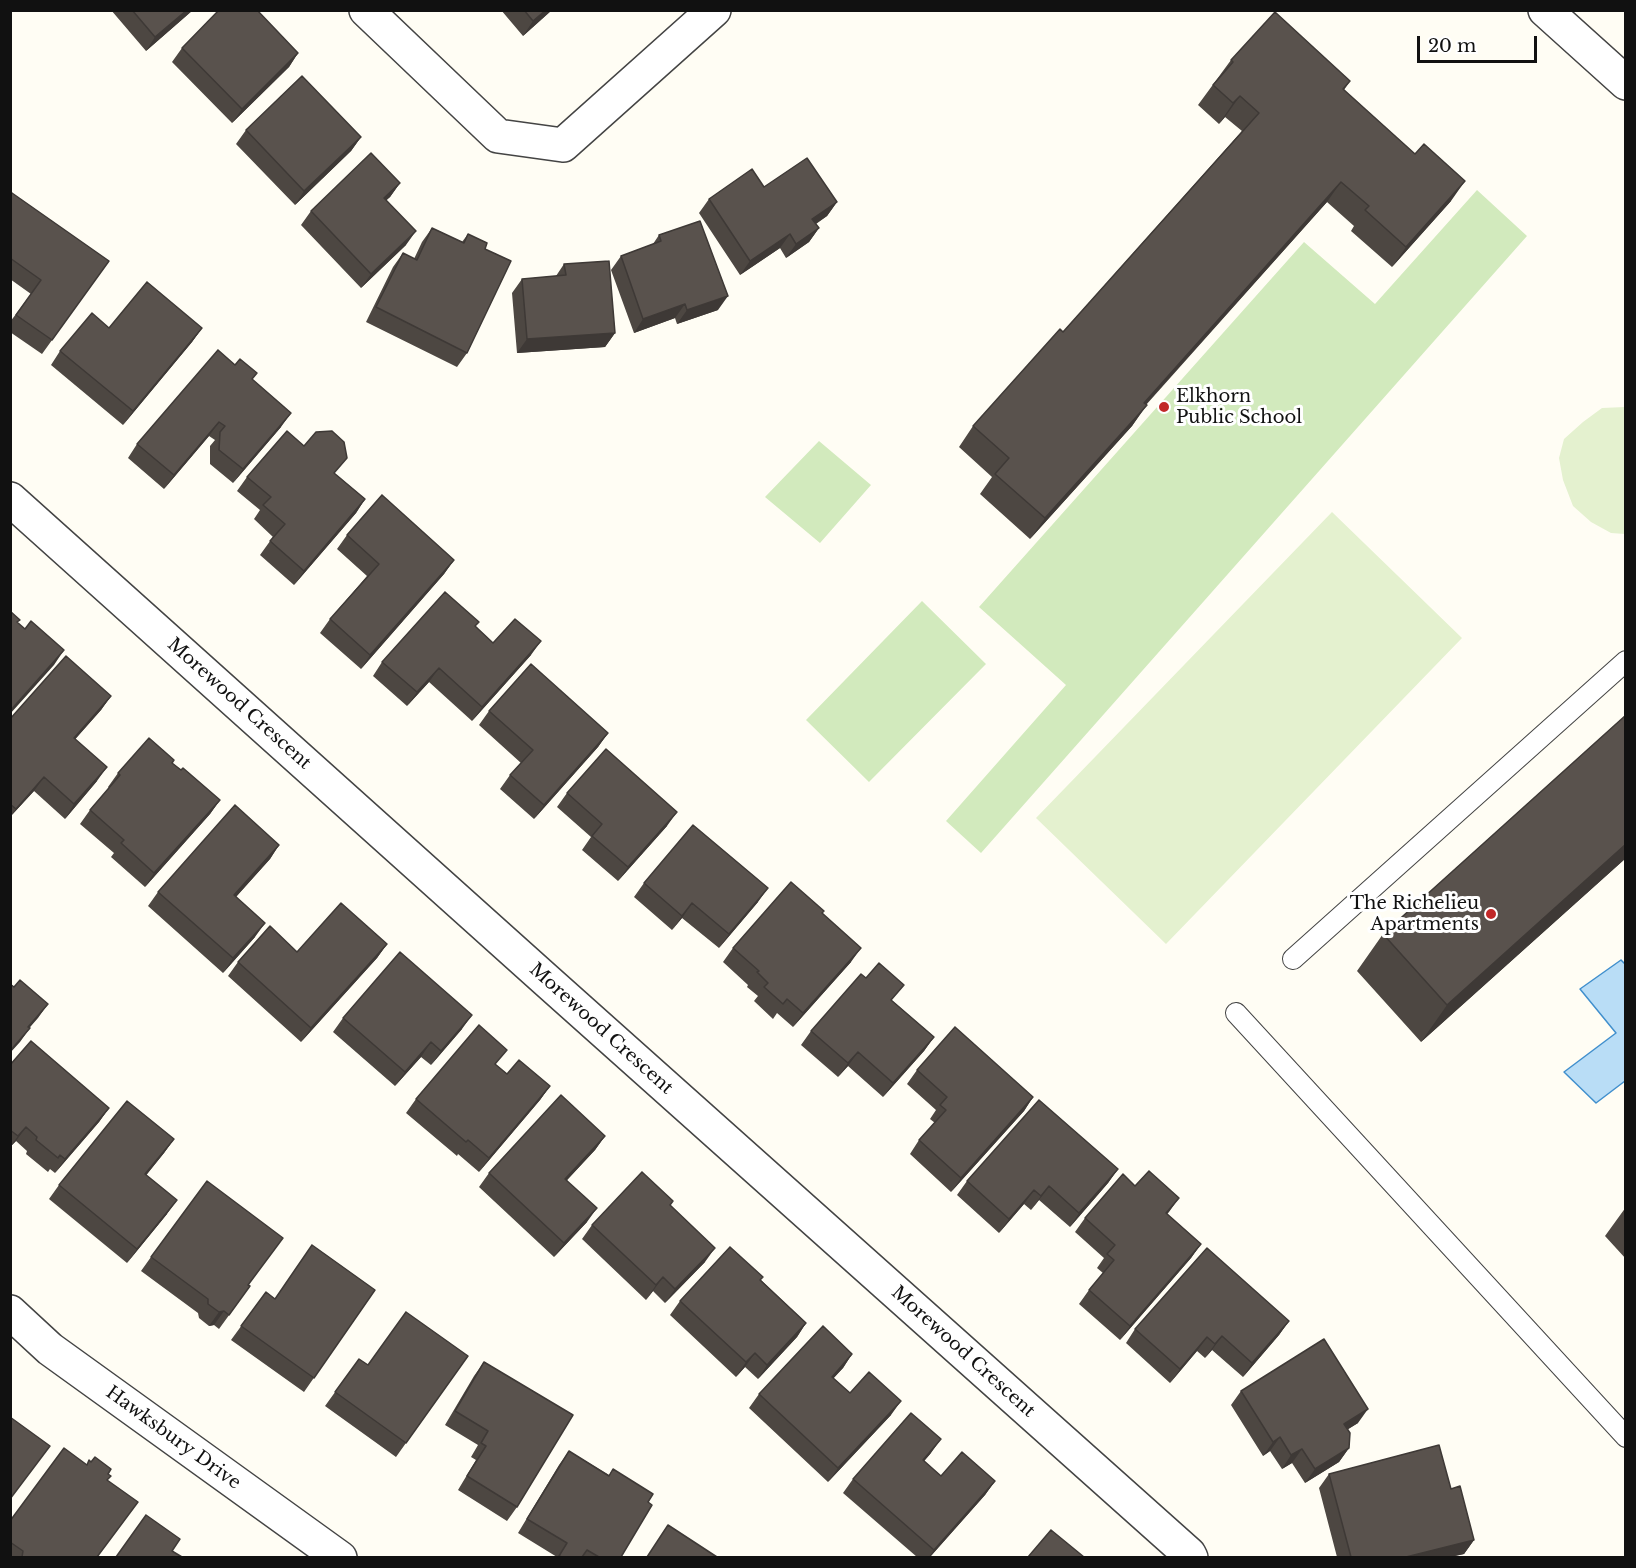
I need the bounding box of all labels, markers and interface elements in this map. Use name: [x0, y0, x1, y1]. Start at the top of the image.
scale bar: [1420, 24, 1540, 62]
text: 20 m: [1428, 35, 1476, 57]
place label: Elkhorn Public School: [1176, 386, 1302, 428]
marker: Elkhorn Public School: [1157, 400, 1171, 414]
street label: Morewood Crescent: [163, 634, 315, 774]
place label: The Richelieu Apartments: [1350, 893, 1479, 936]
marker: The Richelieu Apartments: [1484, 907, 1498, 921]
street label: Morewood Crescent: [525, 959, 677, 1099]
street label: Morewood Crescent: [887, 1282, 1039, 1422]
street label: Hawksbury Drive: [101, 1382, 245, 1494]

